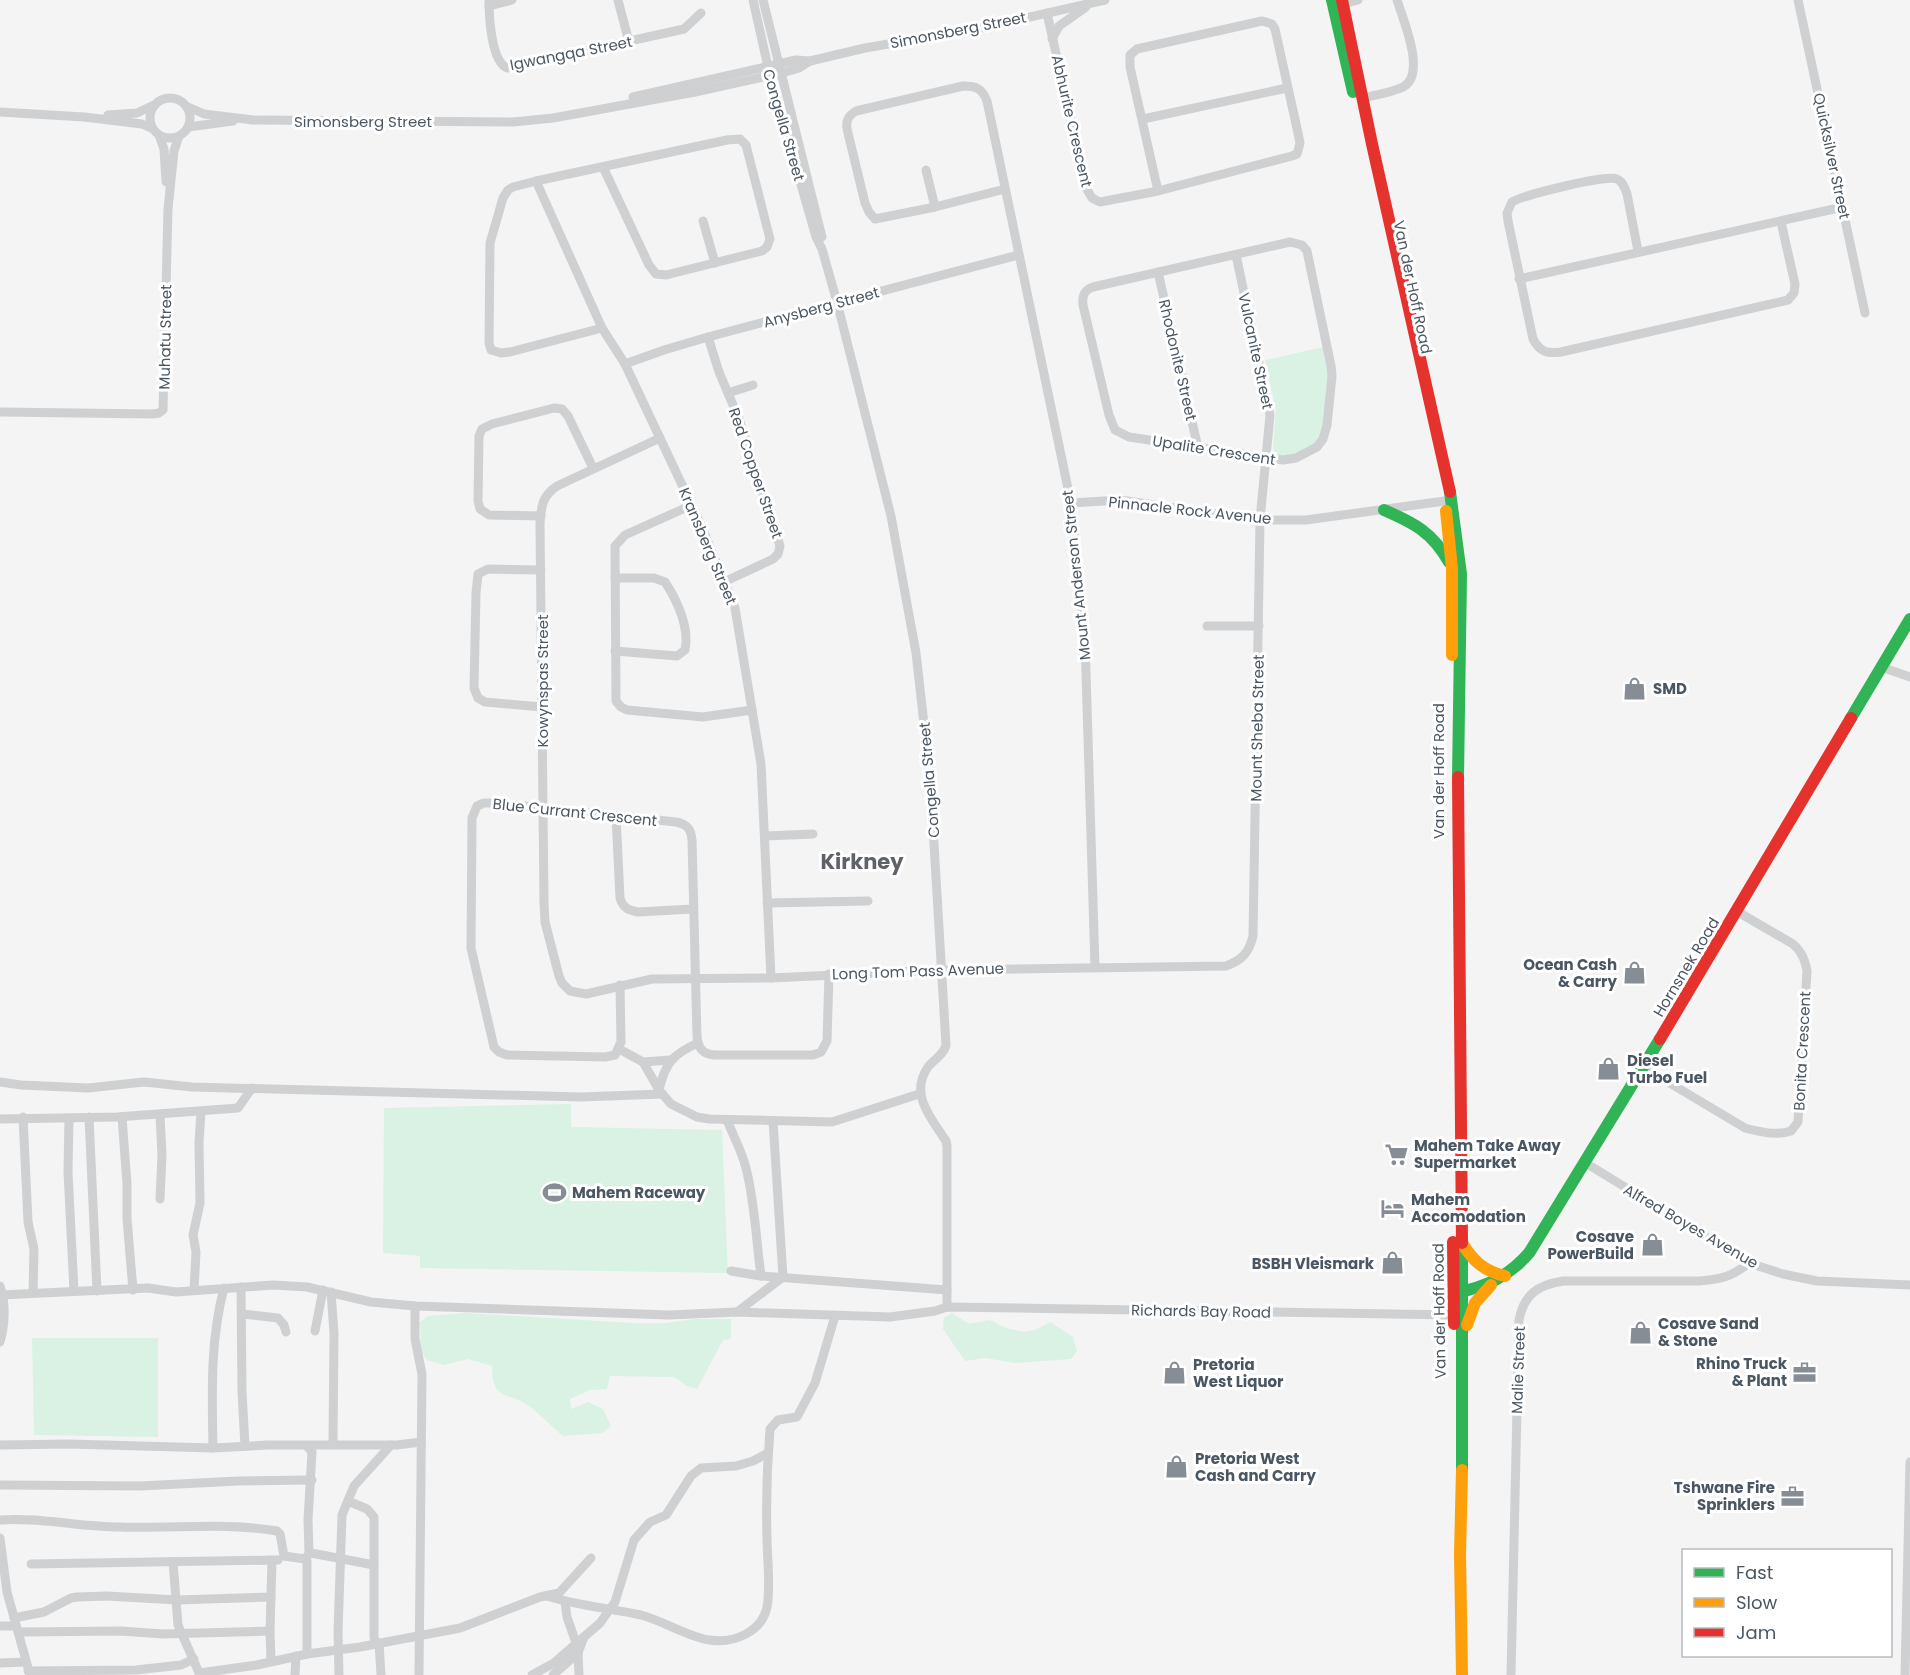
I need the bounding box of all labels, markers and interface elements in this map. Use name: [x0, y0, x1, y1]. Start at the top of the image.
street label: Simonsberg Street: [888, 7, 1028, 53]
street label: Igwangqa Street: [508, 31, 634, 75]
street label: Abhurite Crescent: [1047, 53, 1097, 189]
street label: Congella Street: [758, 67, 810, 183]
street label: Quicksilver Street: [1808, 91, 1856, 221]
street label: Simonsberg Street: [294, 111, 432, 132]
street label: Van der Hoff Road: [1389, 218, 1437, 356]
street label: Anysberg Street: [761, 281, 881, 333]
street label: Muhatu Street: [154, 284, 176, 390]
street label: Vulcanite Street: [1233, 291, 1279, 411]
street label: Rhodonite Street: [1154, 297, 1202, 423]
street label: Red Copper Street: [724, 405, 788, 541]
street label: Upalite Crescent: [1151, 430, 1277, 470]
street label: Kransberg Street: [674, 484, 742, 608]
street label: Mount Anderson Street: [1057, 489, 1095, 661]
street label: Pinnacle Rock Avenue: [1107, 491, 1273, 529]
street label: Kowynspas Street: [532, 615, 553, 747]
street label: Mount Sheba Street: [1245, 654, 1269, 802]
shop icon: SMD: [1622, 675, 1648, 701]
place label: SMD: [1653, 678, 1687, 699]
street label: Van der Hoff Road: [1428, 703, 1449, 839]
street label: Congella Street: [913, 721, 945, 839]
street label: Blue Currant Crescent: [492, 793, 658, 831]
district label: Kirkney: [820, 847, 904, 876]
street label: Hornsnek Road: [1648, 913, 1724, 1021]
place label: Ocean Cash & Carry: [1523, 954, 1618, 992]
street label: Long Tom Pass Avenue: [832, 958, 1004, 984]
shop icon: Ocean Cash & Carry: [1622, 960, 1648, 986]
street label: Bonita Crescent: [1788, 991, 1816, 1111]
place label: Diesel Turbo Fuel: [1627, 1050, 1707, 1088]
shop icon: Diesel Turbo Fuel: [1596, 1056, 1622, 1082]
place label: Mahem Take Away Supermarket: [1414, 1135, 1561, 1173]
supermarket icon: Mahem Take Away Supermarket: [1383, 1141, 1409, 1167]
sports icon: Mahem Raceway: [541, 1179, 567, 1205]
street label: Alfred Boyes Avenue: [1620, 1179, 1762, 1273]
place label: Mahem Raceway: [572, 1182, 706, 1203]
place label: Mahem Accomodation: [1411, 1189, 1526, 1227]
hotel icon: Mahem Accomodation: [1380, 1195, 1406, 1221]
place label: Cosave PowerBuild: [1547, 1226, 1634, 1264]
shop icon: Cosave PowerBuild: [1639, 1232, 1665, 1258]
street label: Van der Hoff Road: [1427, 1243, 1451, 1379]
shop icon: BSBH Vleismark: [1379, 1250, 1405, 1276]
place label: BSBH Vleismark: [1252, 1253, 1375, 1274]
street label: Richards Bay Road: [1131, 1299, 1271, 1323]
place label: Cosave Sand & Stone: [1658, 1313, 1759, 1351]
shop icon: Cosave Sand & Stone: [1627, 1319, 1653, 1345]
street label: Malie Street: [1506, 1326, 1530, 1414]
place label: Rhino Truck & Plant: [1696, 1353, 1788, 1391]
place label: Pretoria West Liquor: [1193, 1354, 1284, 1392]
office icon: Rhino Truck & Plant: [1792, 1359, 1818, 1385]
shop icon: Pretoria West Liquor: [1162, 1360, 1188, 1386]
place label: Pretoria West Cash and Carry: [1195, 1448, 1316, 1486]
shop icon: Pretoria West Cash and Carry: [1164, 1454, 1190, 1480]
place label: Tshwane Fire Sprinklers: [1674, 1477, 1775, 1515]
office icon: Tshwane Fire Sprinklers: [1780, 1483, 1806, 1509]
legend: [1682, 1549, 1892, 1657]
text: Fast: [1736, 1560, 1773, 1585]
text: Slow: [1736, 1590, 1778, 1615]
text: Jam: [1736, 1620, 1776, 1645]

